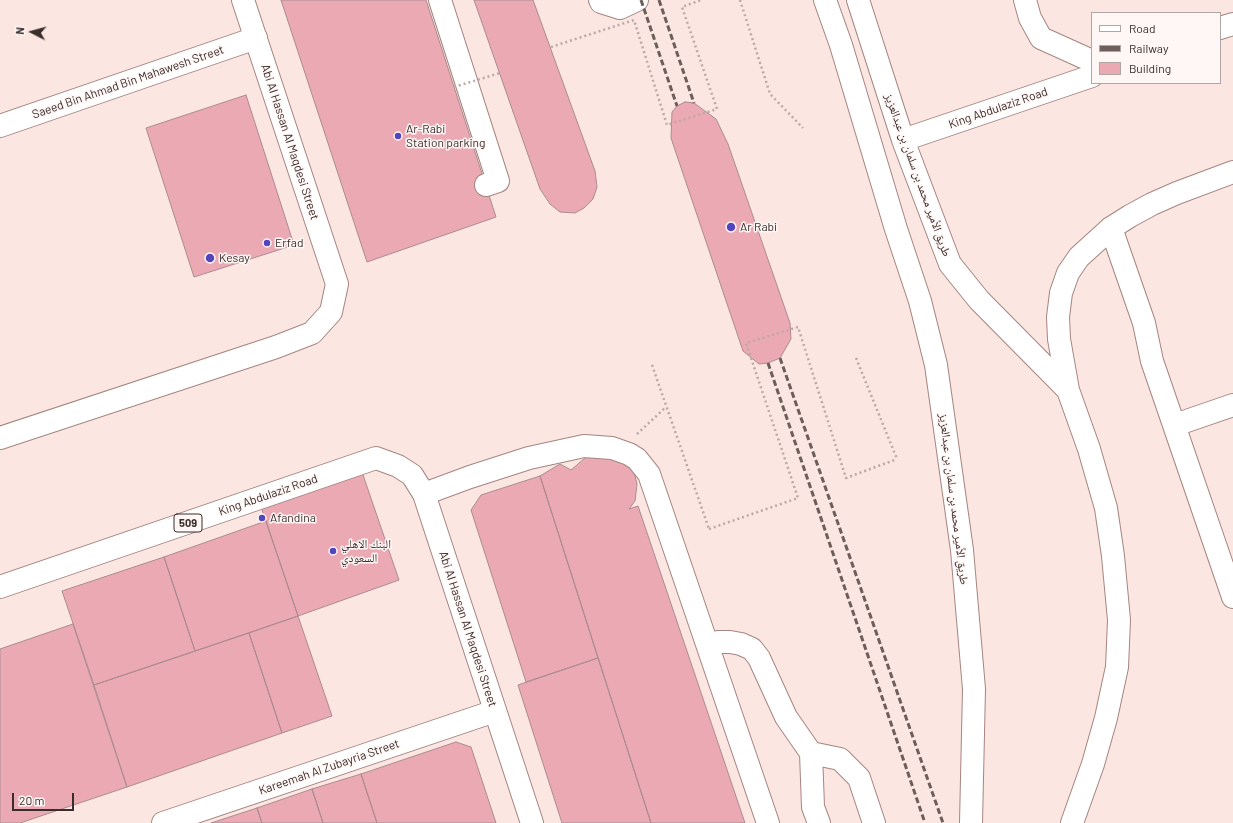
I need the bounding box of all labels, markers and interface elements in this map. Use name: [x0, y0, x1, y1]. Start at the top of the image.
north arrow: [12, 12, 52, 52]
legend: [1091, 12, 1221, 84]
text: Road: [1129, 21, 1156, 35]
text: N: [13, 26, 26, 35]
text: Railway: [1129, 41, 1168, 55]
street label: Saeed Bin Ahmad Bin Mahawesh Street: [30, 42, 226, 122]
text: Building: [1129, 61, 1171, 75]
street label: Abi Al Hassan Al Maqdesi Street: [258, 62, 322, 222]
street label: King Abdulaziz Road: [946, 84, 1050, 132]
street label: طريق الأمير محمد بن سلمان بن عبدالعزيز: [882, 91, 954, 259]
place label: Ar-Rabi Station parking: [406, 122, 485, 150]
marker: Ar-Rabi Station parking: [393, 131, 403, 141]
place label: Ar Rabi: [740, 220, 777, 234]
marker: Ar Rabi: [725, 221, 737, 233]
place label: Erfad: [275, 236, 304, 250]
marker: Erfad: [262, 238, 272, 248]
place label: Kesay: [219, 251, 250, 265]
marker: Kesay: [204, 252, 216, 264]
street label: طريق الأمير محمد بن سلمان بن عبدالعزيز: [936, 412, 972, 586]
street label: King Abdulaziz Road: [216, 471, 320, 519]
place label: Afandina: [270, 511, 316, 525]
marker: Afandina: [257, 513, 267, 523]
road number: 509: [174, 514, 202, 532]
place label: البنك الاهلي السعودي: [341, 537, 391, 565]
marker: البنك الاهلي السعودي: [328, 546, 338, 556]
street label: Abi Al Hassan Al Maqdesi Street: [436, 549, 500, 709]
street label: Kareemah Al Zubayria Street: [257, 736, 401, 798]
scale bar: [14, 785, 76, 811]
text: 20 m: [19, 793, 45, 807]

